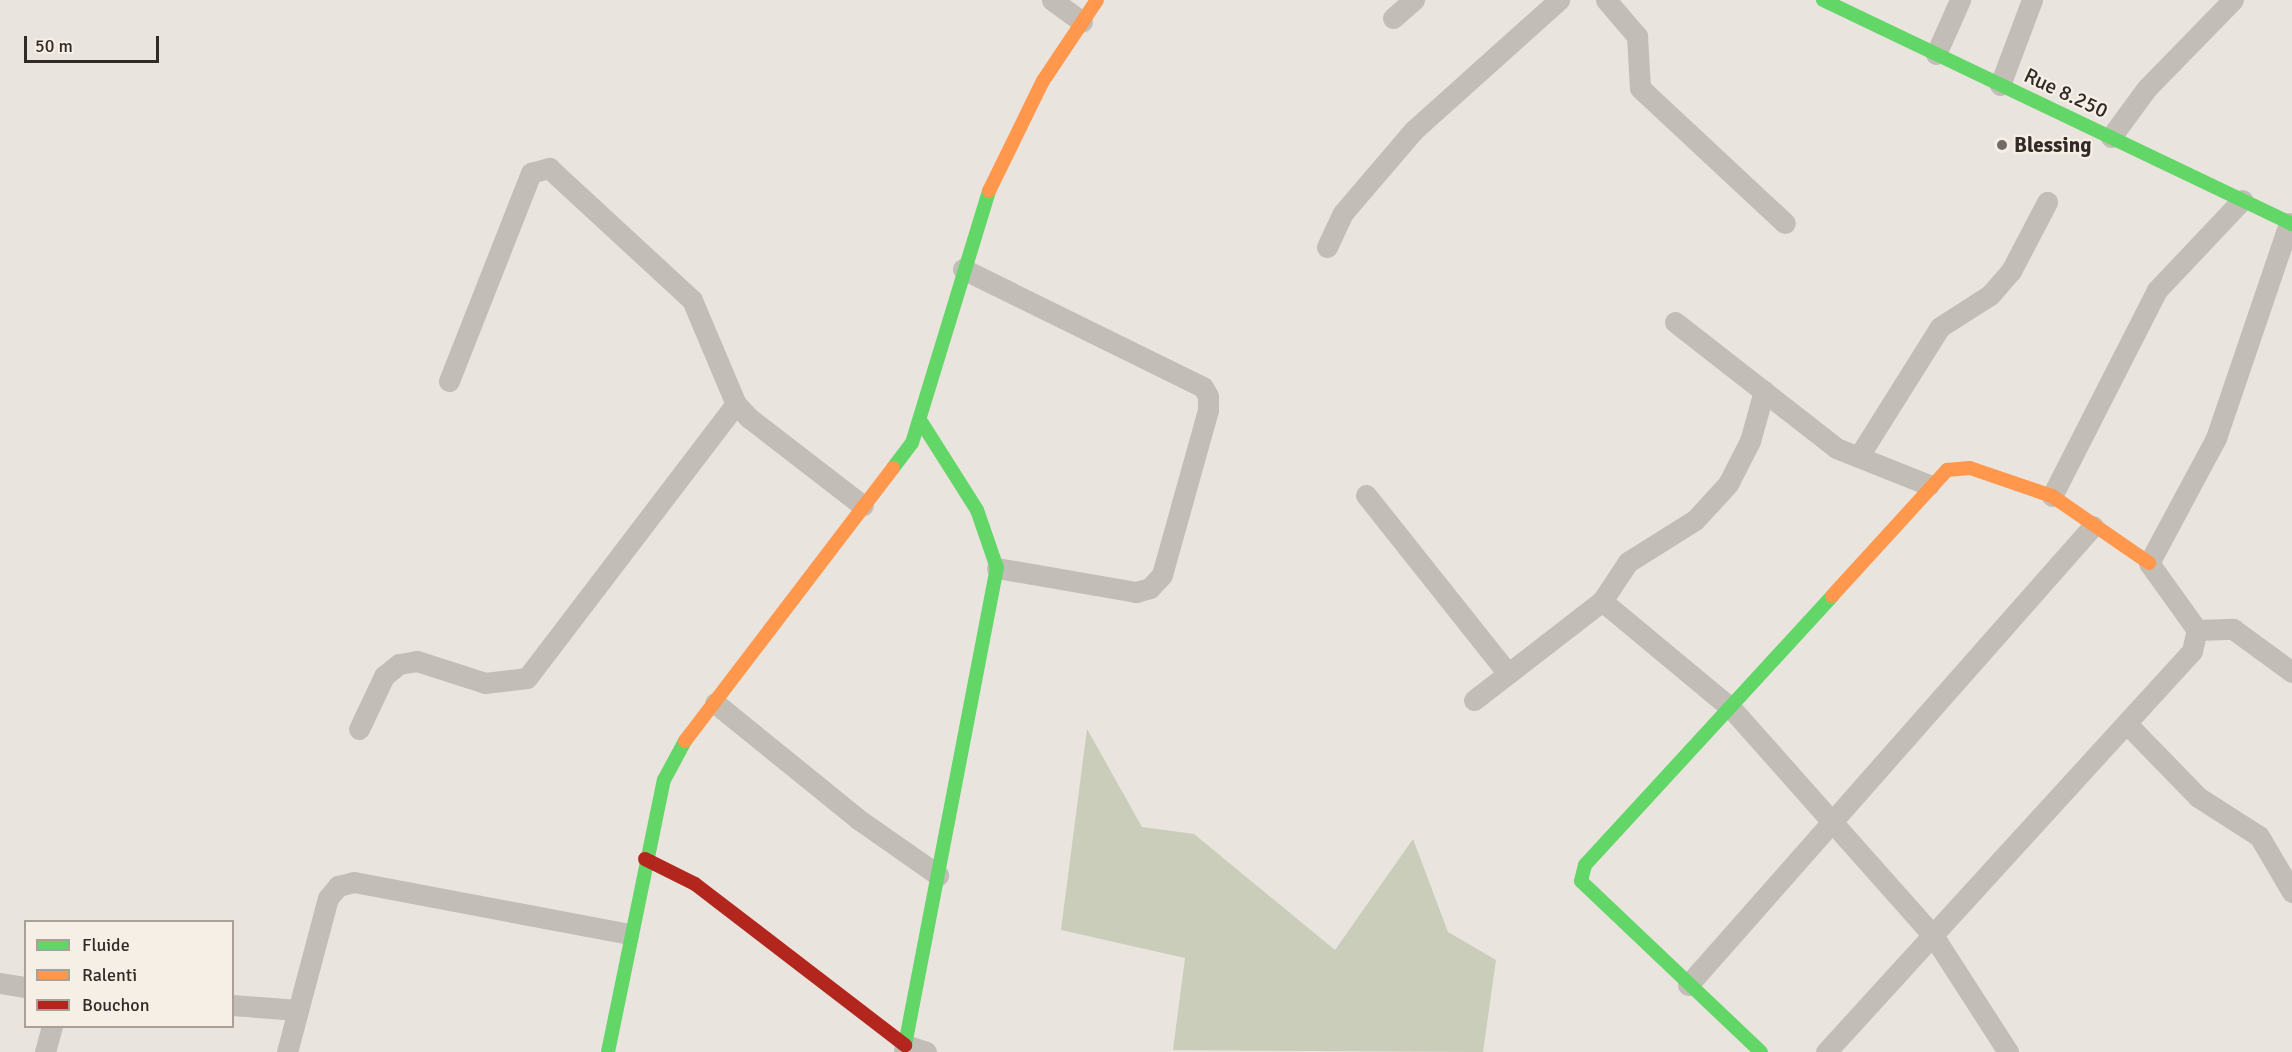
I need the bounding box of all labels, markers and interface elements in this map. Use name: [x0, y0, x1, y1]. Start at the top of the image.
scale bar: [27, 24, 162, 62]
text: 50 m: [35, 35, 73, 57]
street label: Rue 8.250: [2020, 63, 2112, 123]
place label: Blessing: [2014, 132, 2091, 158]
marker: Blessing: [1995, 138, 2009, 152]
legend: [24, 920, 234, 1028]
text: Fluide: [82, 934, 130, 956]
text: Ralenti: [82, 964, 137, 986]
text: Bouchon: [82, 994, 150, 1016]

